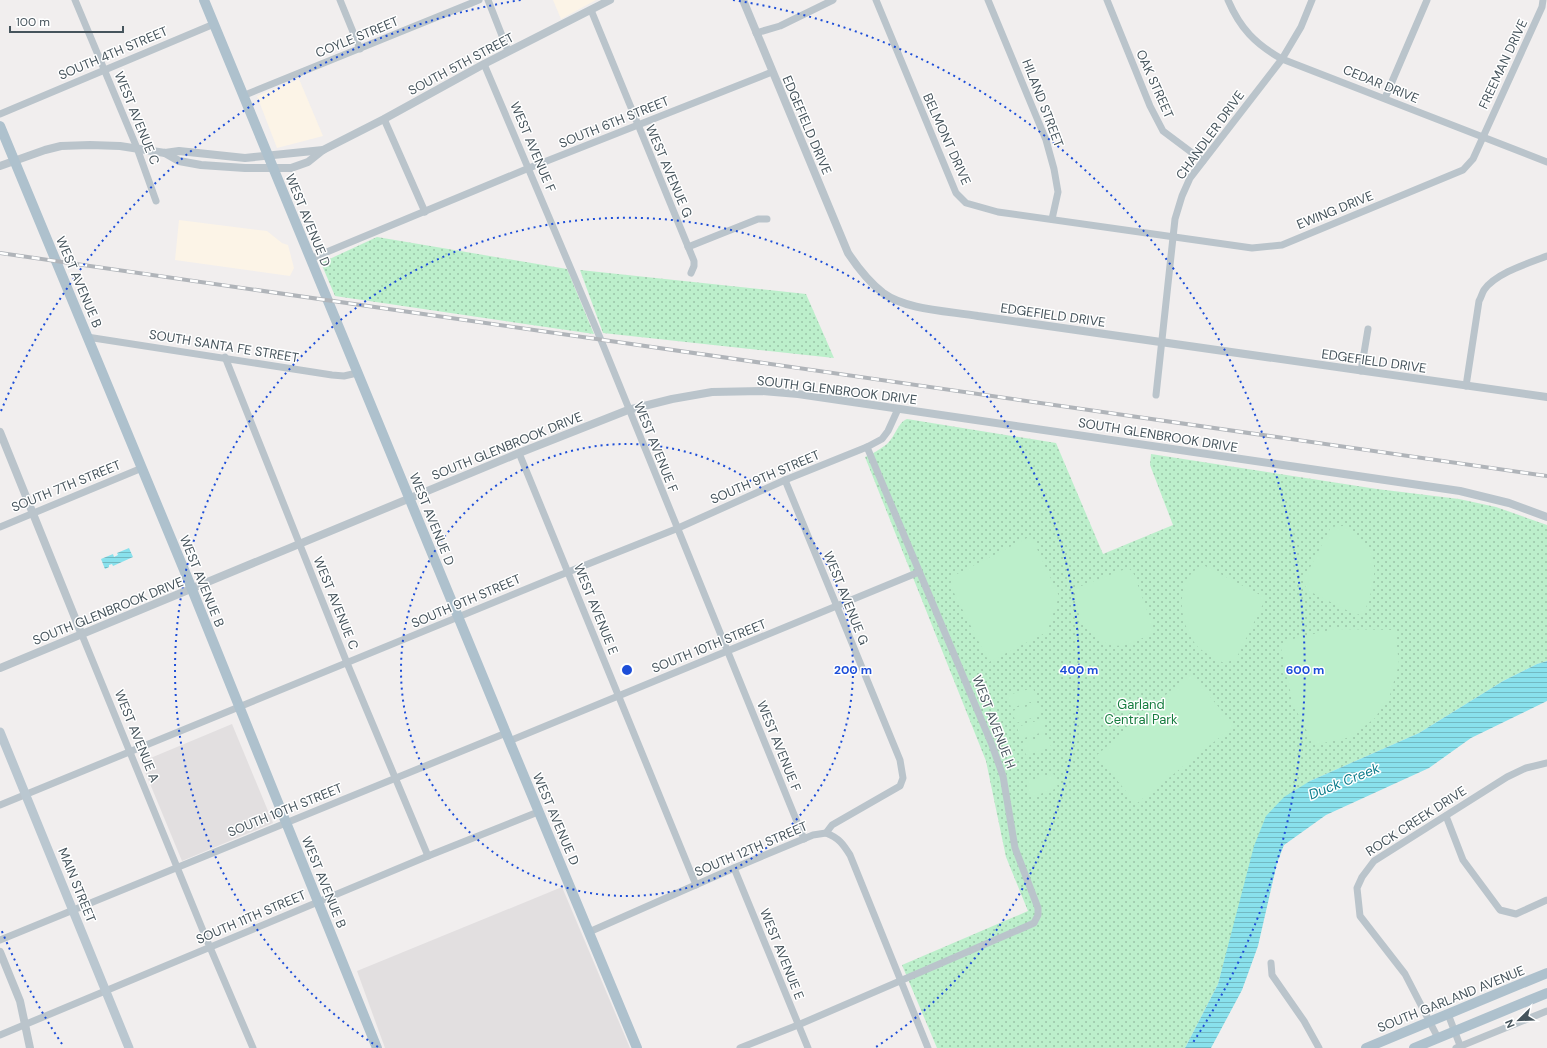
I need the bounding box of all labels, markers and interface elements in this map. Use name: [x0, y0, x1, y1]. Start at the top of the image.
scale bar: [10, 8, 123, 34]
street label: COYLE STREET: [313, 13, 401, 61]
text: 100 m: [16, 14, 50, 30]
street label: FREEMAN DRIVE: [1475, 16, 1531, 112]
street label: SOUTH 4TH STREET: [56, 22, 170, 84]
street label: SOUTH 5TH STREET: [405, 29, 517, 99]
street label: OAK STREET: [1132, 47, 1178, 121]
street label: HILAND STREET: [1018, 56, 1068, 150]
street label: CEDAR DRIVE: [1340, 61, 1422, 107]
street label: WEST AVENUE C: [111, 69, 163, 167]
street label: EDGEFIELD DRIVE: [778, 73, 836, 177]
street label: CHANDLER DRIVE: [1172, 87, 1248, 183]
street label: BELMONT DRIVE: [919, 91, 975, 187]
street label: SOUTH 6TH STREET: [556, 92, 672, 152]
street label: WEST AVENUE F: [506, 99, 560, 195]
street label: WEST AVENUE G: [642, 122, 696, 220]
street label: WEST AVENUE D: [282, 171, 334, 269]
street label: EWING DRIVE: [1294, 187, 1376, 233]
street label: WEST AVENUE B: [52, 234, 106, 330]
street label: EDGEFIELD DRIVE: [999, 299, 1107, 331]
street label: SOUTH SANTA FE STREET: [148, 326, 300, 366]
street label: EDGEFIELD DRIVE: [1320, 345, 1428, 377]
street label: SOUTH GLENBROOK DRIVE: [756, 372, 918, 408]
street label: WEST AVENUE F: [630, 399, 682, 495]
street label: SOUTH GLENBROOK DRIVE: [429, 408, 585, 484]
street label: SOUTH GLENBROOK DRIVE: [1077, 414, 1239, 456]
street label: SOUTH 9TH STREET: [708, 446, 822, 508]
street label: SOUTH 7TH STREET: [9, 456, 123, 516]
street label: WEST AVENUE D: [406, 470, 458, 568]
street label: WEST AVENUE B: [176, 533, 228, 630]
street label: WEST AVENUE G: [819, 549, 873, 647]
street label: WEST AVENUE C: [310, 554, 362, 652]
street label: WEST AVENUE E: [570, 561, 622, 657]
street label: SOUTH 9TH STREET: [409, 570, 523, 632]
street label: SOUTH GLENBROOK DRIVE: [30, 573, 186, 649]
street label: SOUTH 10TH STREET: [649, 615, 769, 677]
text: 200 m: [834, 662, 872, 678]
text: 400 m: [1060, 662, 1098, 678]
text: 600 m: [1286, 662, 1324, 678]
centre of rings: [620, 663, 634, 677]
street label: WEST AVENUE H: [968, 673, 1020, 771]
street label: WEST AVENUE A: [111, 687, 163, 785]
park label: Garland Central Park: [1104, 696, 1178, 728]
street label: WEST AVENUE F: [753, 698, 805, 794]
water label: Duck Creek: [1306, 758, 1383, 803]
street label: WEST AVENUE D: [529, 770, 583, 868]
street label: SOUTH 10TH STREET: [225, 779, 345, 841]
street label: ROCK CREEK DRIVE: [1362, 782, 1470, 860]
street label: SOUTH 12TH STREET: [692, 818, 810, 880]
street label: WEST AVENUE B: [298, 834, 350, 931]
street label: MAIN STREET: [54, 845, 100, 925]
street label: SOUTH 11TH STREET: [193, 886, 309, 948]
street label: WEST AVENUE E: [756, 906, 808, 1002]
street label: SOUTH GARLAND AVENUE: [1375, 962, 1527, 1036]
north arrow: [1499, 1000, 1539, 1040]

